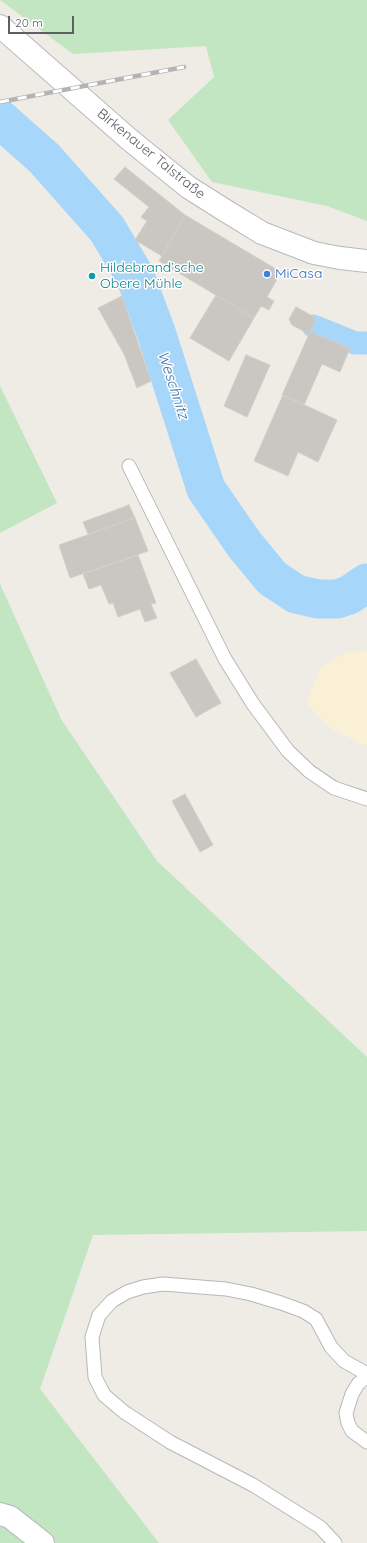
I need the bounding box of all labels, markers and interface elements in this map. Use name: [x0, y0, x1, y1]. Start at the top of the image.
scale bar: [10, 8, 76, 34]
text: 20 m: [15, 15, 43, 30]
street label: Birkenauer Talstraße: [94, 105, 208, 203]
place label: Hildebrand’sche Obere Mühle: [100, 260, 204, 292]
place label: MiCasa: [275, 266, 322, 282]
marker: MiCasa: [262, 269, 272, 279]
marker: Hildebrand’sche Obere Mühle: [87, 271, 97, 281]
water label: Weschnitz: [154, 349, 192, 421]

